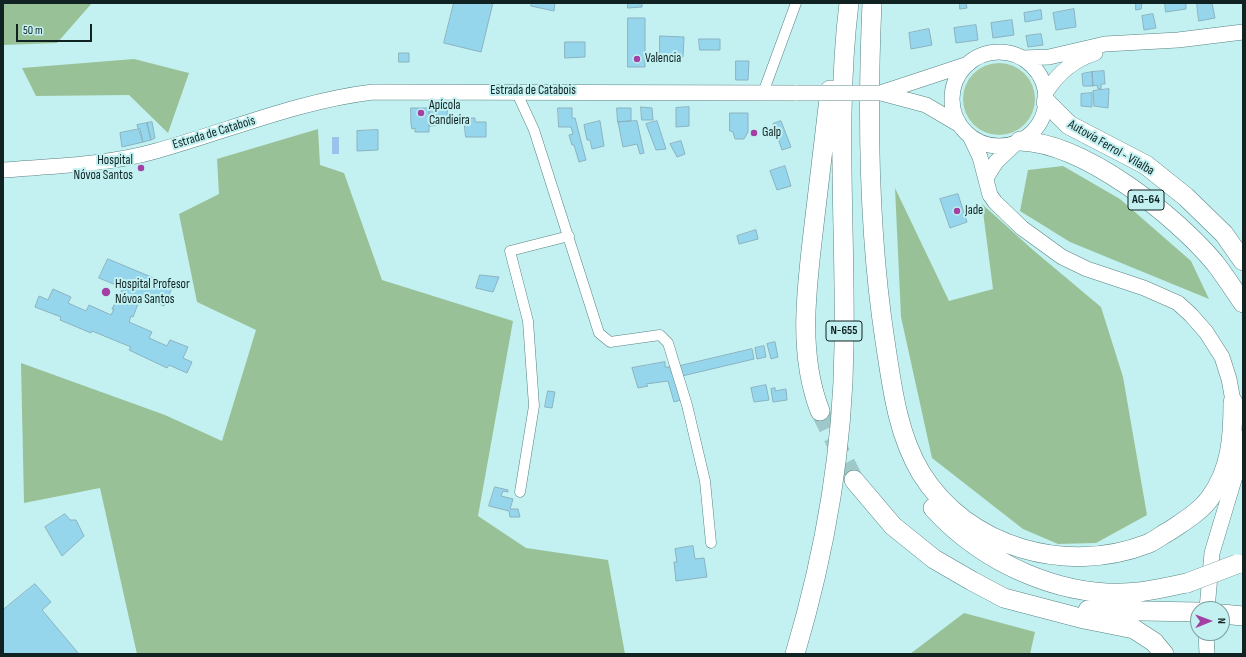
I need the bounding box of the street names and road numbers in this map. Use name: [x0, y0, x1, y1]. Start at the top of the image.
street label: Estrada de Catabois: [490, 83, 576, 99]
street label: Estrada de Catabois: [171, 113, 257, 153]
street label: Autovía Ferrol - Vilalba: [1065, 117, 1157, 179]
road number: AG-64: [1128, 190, 1164, 210]
road number: N-655: [826, 321, 862, 341]

